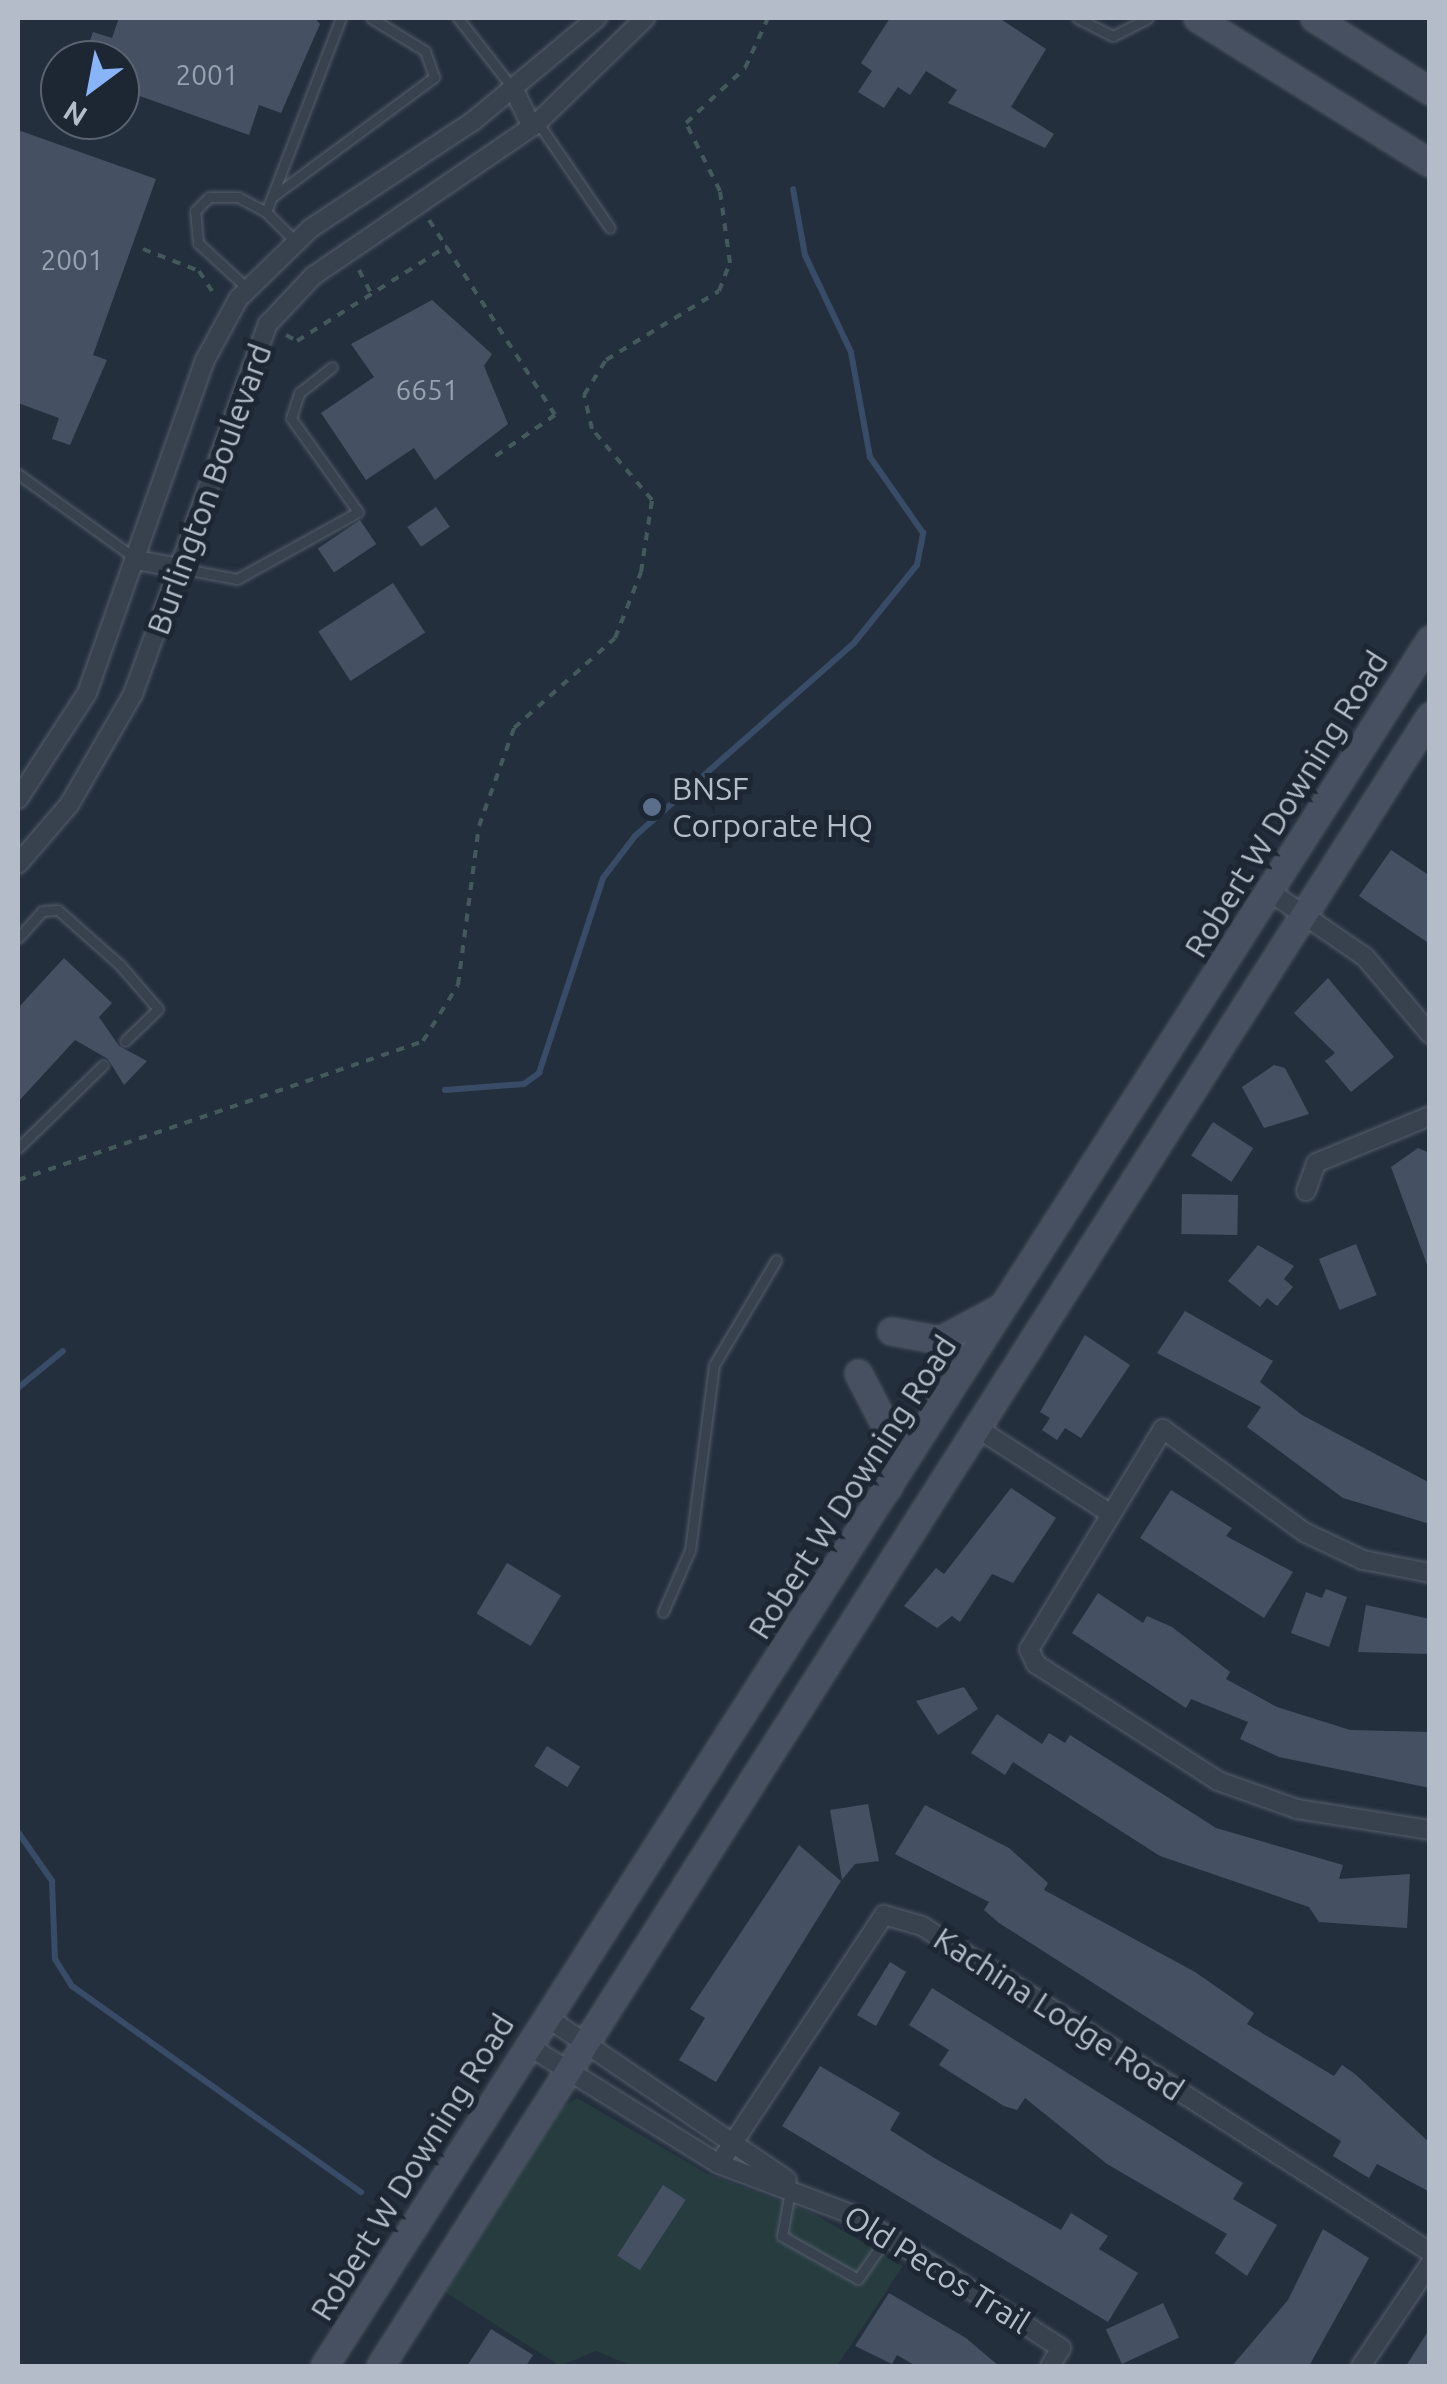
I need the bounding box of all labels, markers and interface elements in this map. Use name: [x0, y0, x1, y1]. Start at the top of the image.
north arrow: [40, 40, 140, 140]
house number: 2001: [175, 58, 239, 92]
text: N: [58, 95, 92, 133]
house number: 2001: [40, 243, 104, 277]
street label: Burlington Boulevard: [139, 338, 279, 640]
house number: 6651: [395, 373, 459, 407]
street label: Robert W Downing Road: [1176, 644, 1396, 964]
place label: BNSF Corporate HQ: [672, 770, 873, 845]
marker: BNSF Corporate HQ: [641, 796, 663, 818]
street label: Robert W Downing Road: [740, 1328, 964, 1646]
street label: Kachina Lodge Road: [927, 1919, 1191, 2109]
street label: Robert W Downing Road: [302, 2007, 522, 2327]
street label: Old Pecos Trail: [837, 2197, 1037, 2341]

